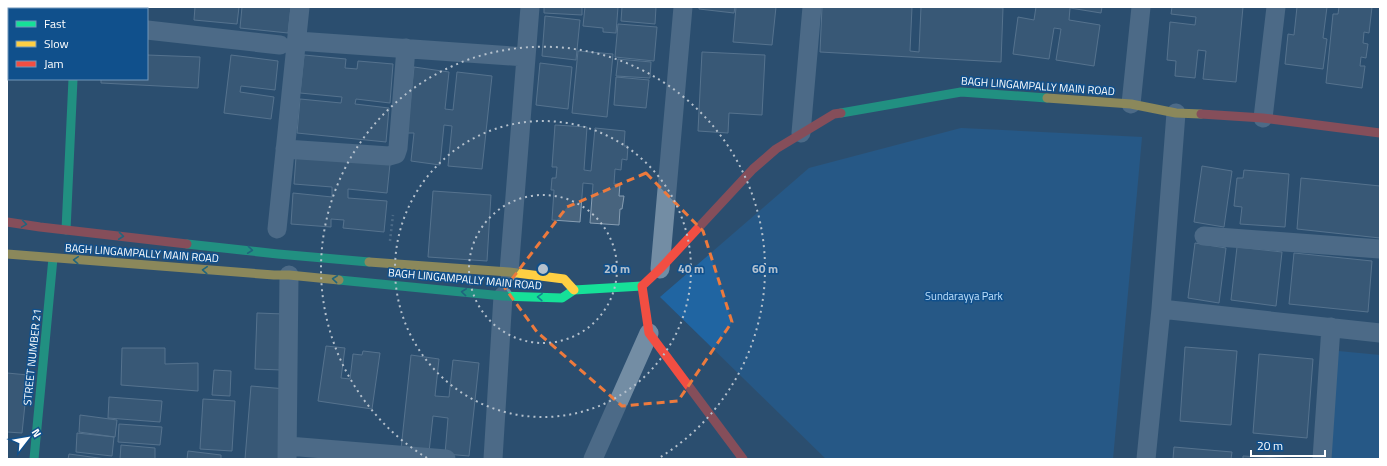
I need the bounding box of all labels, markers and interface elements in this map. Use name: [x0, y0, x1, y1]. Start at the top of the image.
legend: [8, 8, 148, 80]
text: Fast: [44, 14, 67, 33]
text: Slow: [44, 34, 69, 53]
text: Jam: [44, 54, 64, 73]
street label: BAGH LINGAMPALLY MAIN ROAD: [961, 73, 1115, 99]
one-way arrow: [21, 219, 27, 228]
one-way arrow: [118, 231, 124, 240]
street label: BAGH LINGAMPALLY MAIN ROAD: [65, 240, 219, 266]
one-way arrow: [247, 246, 253, 255]
one-way arrow: [73, 255, 79, 264]
text: 20 m: [604, 259, 630, 278]
text: 40 m: [678, 259, 704, 278]
text: 60 m: [752, 259, 778, 278]
centre of rings: [536, 262, 550, 276]
street label: BAGH LINGAMPALLY MAIN ROAD: [387, 264, 543, 294]
one-way arrow: [202, 265, 208, 274]
one-way arrow: [332, 275, 338, 284]
one-way arrow: [461, 287, 467, 296]
park label: Sundarayya Park: [925, 288, 1004, 304]
one-way arrow: [537, 293, 543, 301]
street label: STREET NUMBER 21: [19, 308, 45, 406]
north arrow: [8, 418, 48, 458]
text: N: [28, 425, 45, 440]
scale bar: [1251, 432, 1325, 458]
text: 20 m: [1257, 436, 1283, 455]

